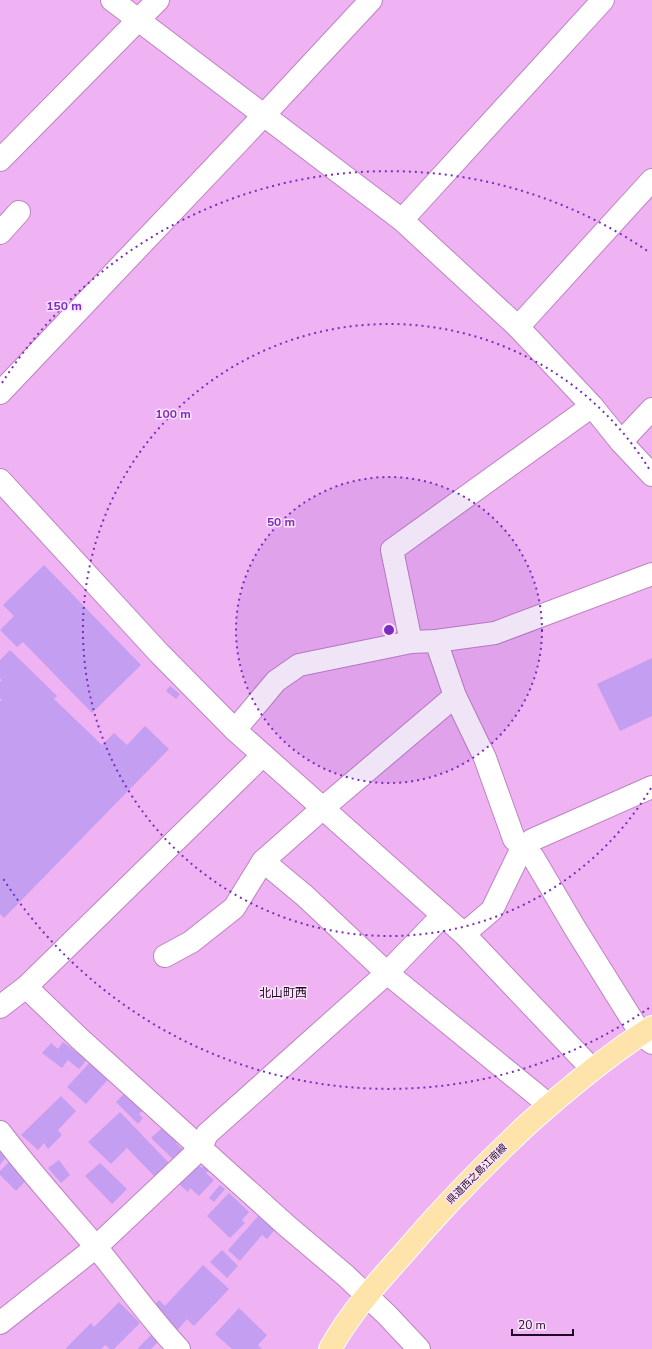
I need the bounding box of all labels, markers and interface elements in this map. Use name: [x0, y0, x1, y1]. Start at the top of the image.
text: 150 m: [46, 298, 82, 314]
text: 100 m: [155, 406, 191, 422]
text: 50 m: [267, 514, 295, 530]
centre of rings: [382, 623, 396, 637]
district label: 北山町西: [259, 985, 307, 1001]
street label: 県道西之島江南線: [444, 1141, 510, 1207]
scale bar: [512, 1311, 573, 1337]
text: 20 m: [518, 1317, 546, 1333]

